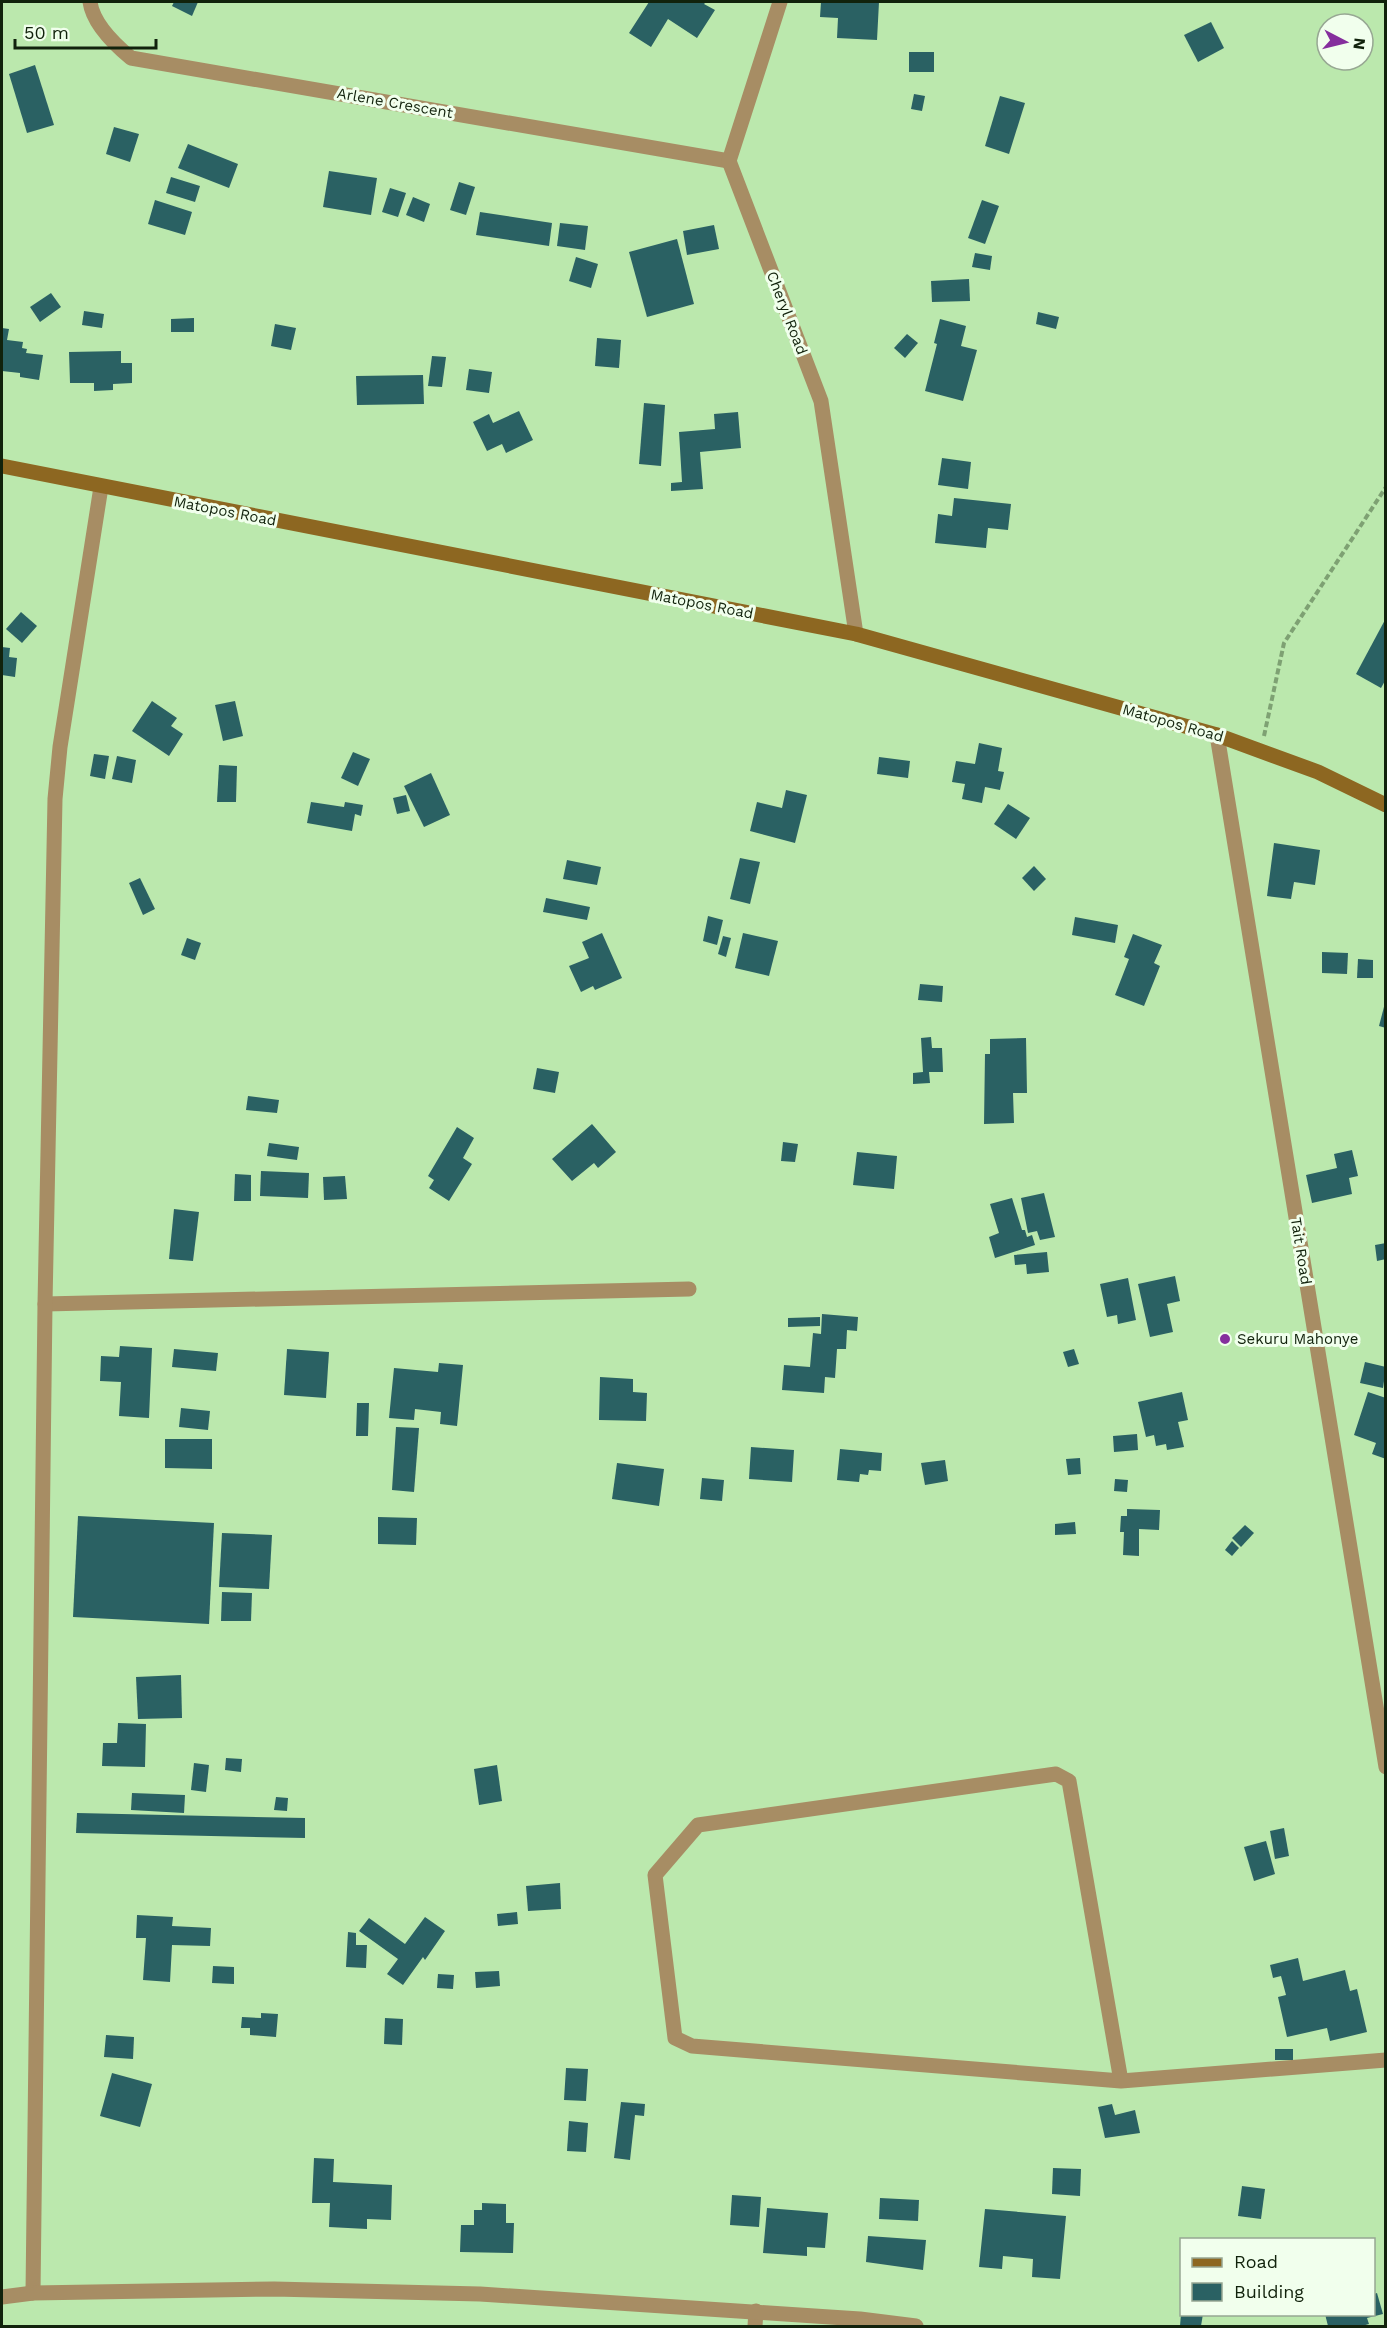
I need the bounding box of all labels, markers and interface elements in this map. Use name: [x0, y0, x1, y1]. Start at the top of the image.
scale bar: [15, 12, 156, 50]
north arrow: [1315, 12, 1375, 72]
text: 50 m: [24, 22, 69, 43]
text: N: [1349, 37, 1370, 51]
street label: Arlene Crescent: [336, 84, 455, 122]
street label: Cheryl Road: [763, 269, 811, 357]
street label: Matopos Road: [172, 492, 278, 530]
street label: Matopos Road: [649, 585, 755, 623]
street label: Matopos Road: [1120, 700, 1226, 746]
street label: Tait Road: [1287, 1216, 1315, 1286]
place label: Sekuru Mahonye: [1237, 1330, 1359, 1348]
marker: Sekuru Mahonye: [1218, 1332, 1232, 1346]
legend: [1180, 2238, 1375, 2316]
text: Road: [1234, 2251, 1278, 2272]
text: Building: [1234, 2281, 1304, 2302]

